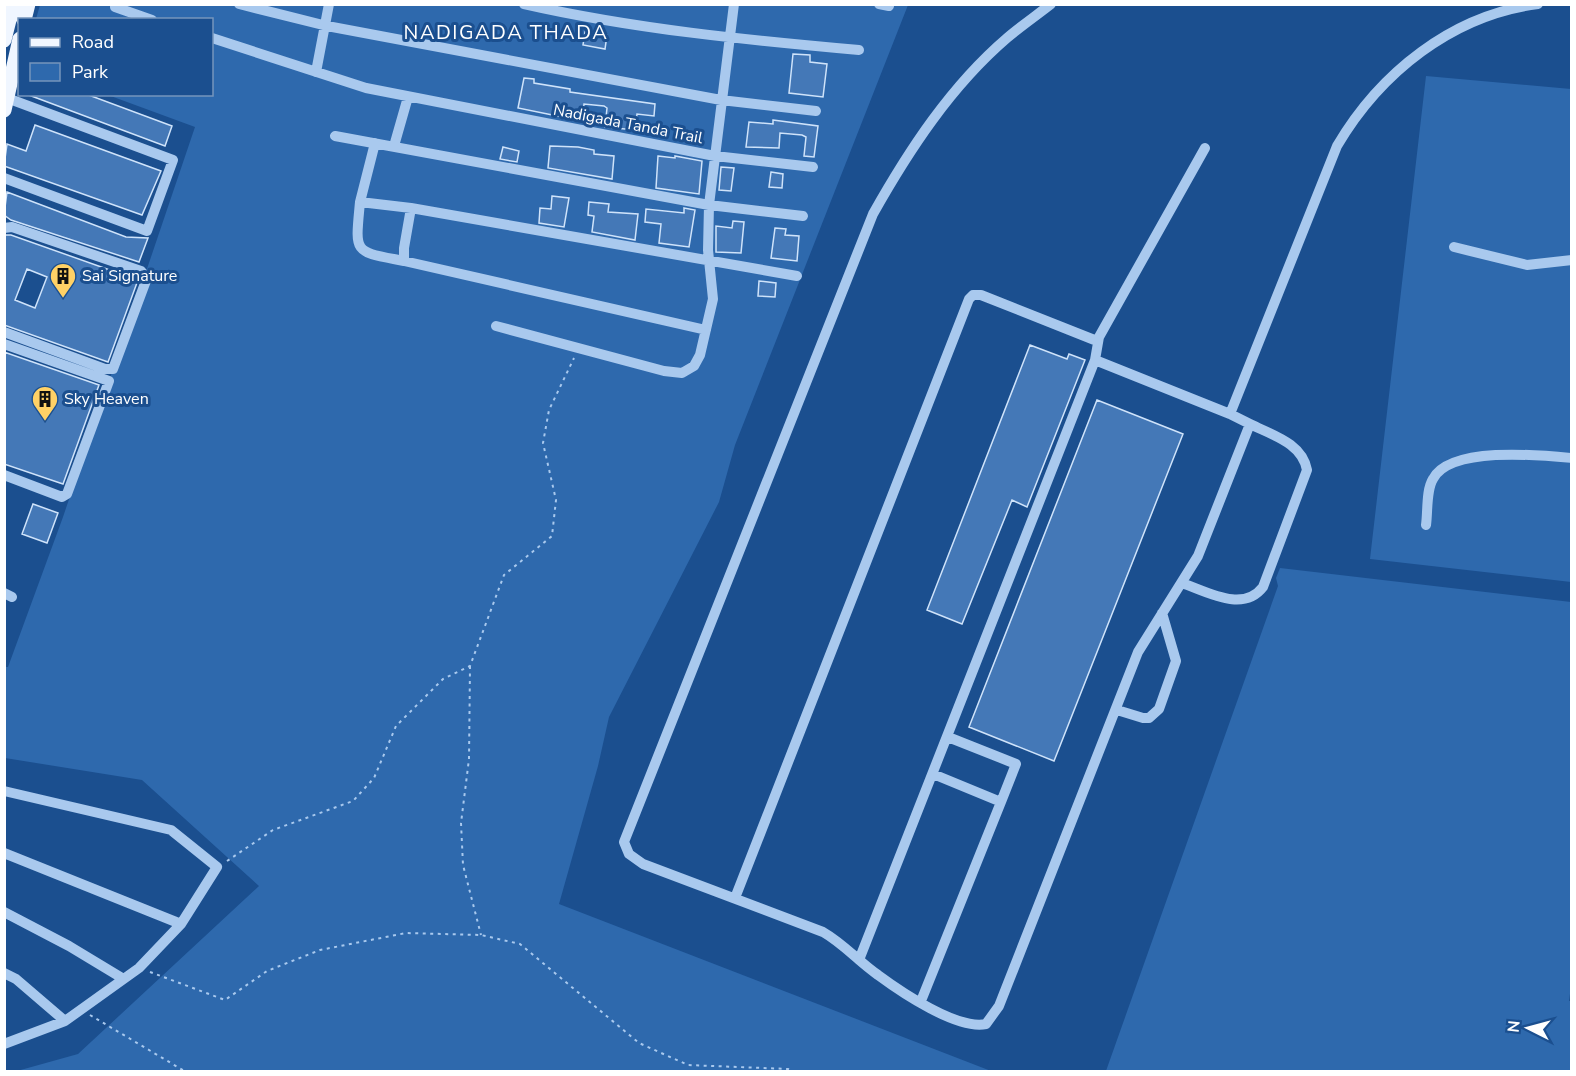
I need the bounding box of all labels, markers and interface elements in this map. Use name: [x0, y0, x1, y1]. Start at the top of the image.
legend: [18, 18, 213, 96]
district label: NADIGADA THADA: [404, 19, 608, 46]
text: Road: [72, 30, 114, 54]
text: Park: [72, 60, 109, 84]
street label: Nadigada Tanda Trail: [551, 99, 705, 149]
building icon: Sai Signature: [48, 261, 78, 299]
place label: Sai Signature: [82, 265, 177, 287]
building icon: Sky Heaven: [30, 384, 60, 422]
place label: Sky Heaven: [64, 388, 149, 410]
north arrow: [1498, 998, 1558, 1058]
text: N: [1503, 1019, 1526, 1034]

